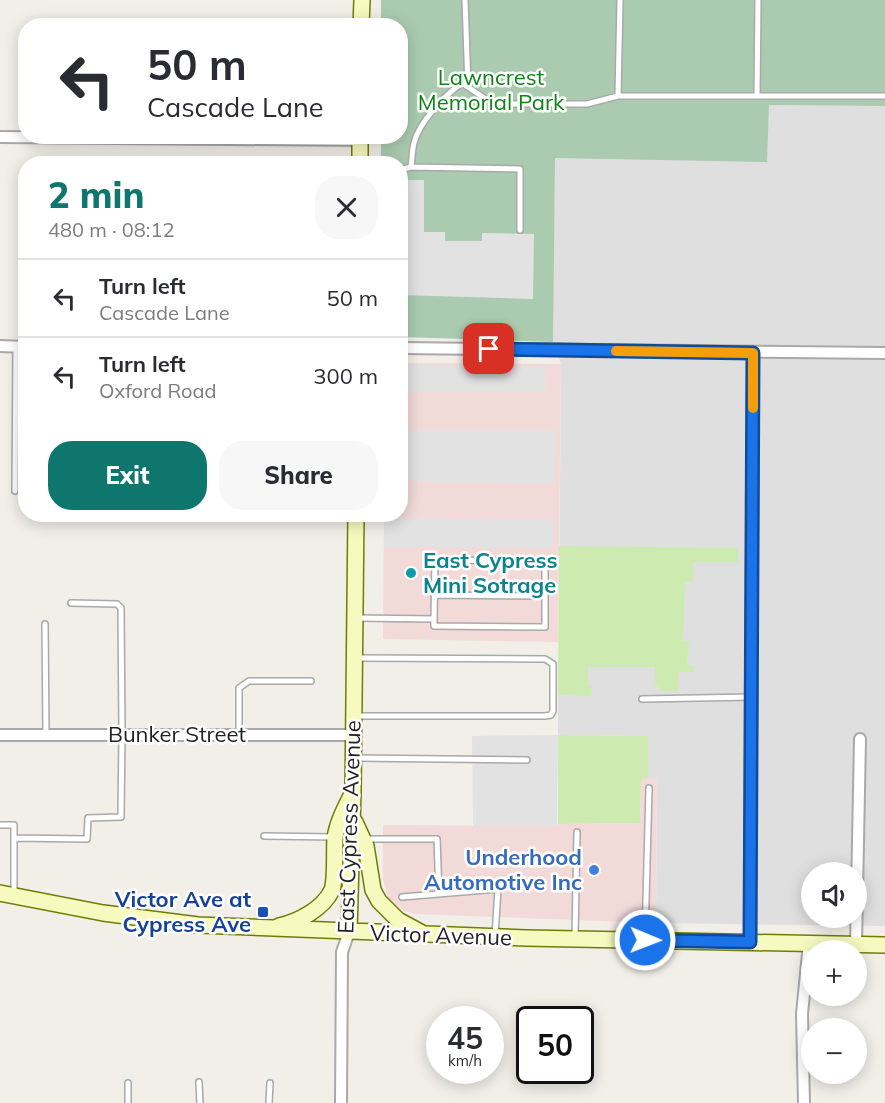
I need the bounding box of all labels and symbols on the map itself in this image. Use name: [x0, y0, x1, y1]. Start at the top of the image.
park label: Lawncrest Memorial Park: [418, 63, 565, 116]
pin: [463, 323, 514, 374]
place label: East Cypress Mini Sotrage: [423, 546, 558, 599]
marker: East Cypress Mini Sotrage: [404, 566, 418, 580]
street label: Bunker Street: [108, 720, 246, 748]
street label: East Cypress Avenue: [331, 720, 367, 934]
place label: Underhood Automotive Inc: [424, 843, 582, 896]
marker: Underhood Automotive Inc: [587, 863, 601, 877]
place label: Victor Ave at Cypress Ave: [114, 885, 251, 938]
marker: Victor Ave at Cypress Ave: [256, 905, 270, 919]
position arrow: [613, 908, 677, 972]
street label: Victor Avenue: [370, 919, 512, 951]
speed limit sign: 50: [516, 1006, 594, 1084]

